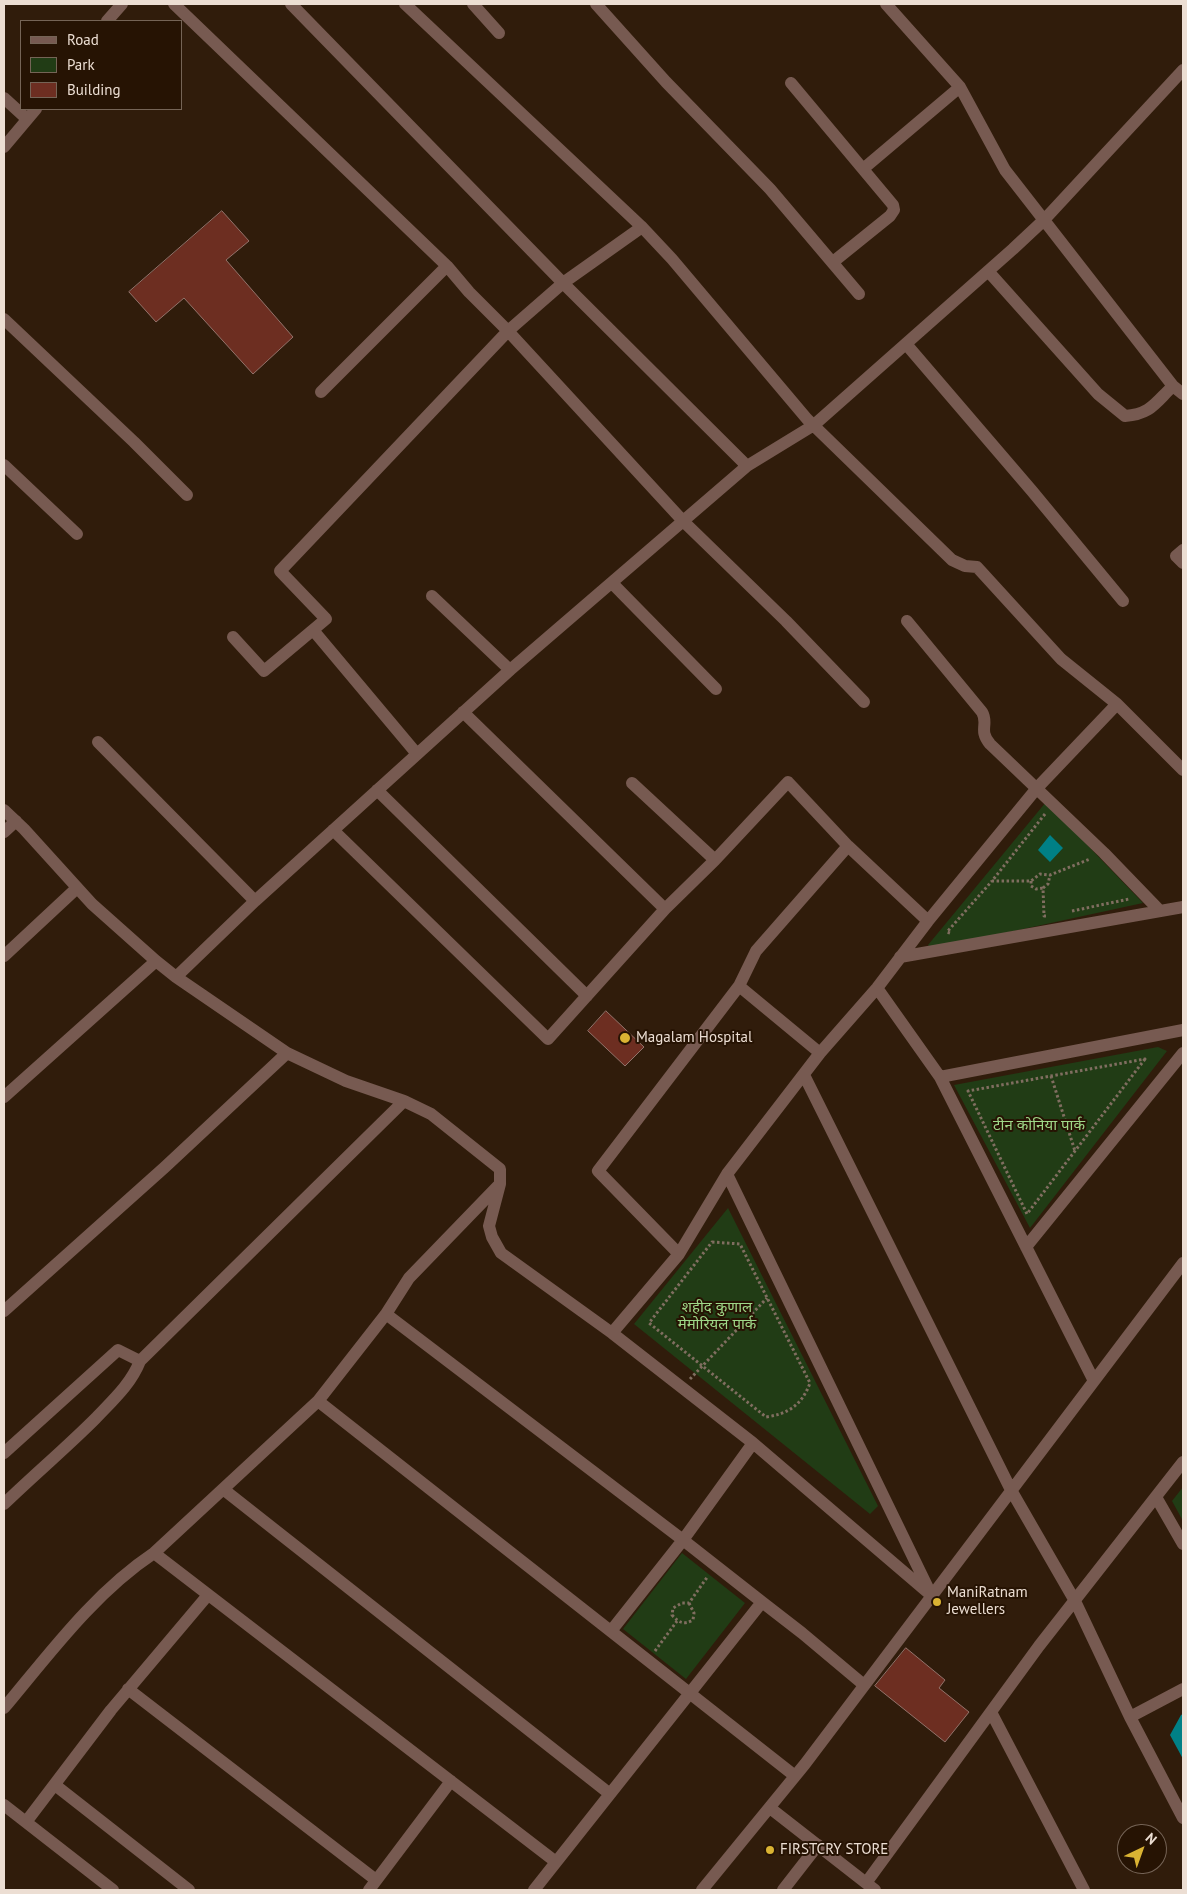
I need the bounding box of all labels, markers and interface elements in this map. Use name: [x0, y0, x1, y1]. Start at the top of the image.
legend: [20, 20, 182, 110]
text: Road: [67, 30, 99, 49]
text: Park: [67, 55, 95, 74]
text: Building: [67, 80, 121, 99]
place label: Magalam Hospital: [636, 1029, 752, 1047]
marker: Magalam Hospital: [618, 1031, 632, 1045]
park label: टीन कोनिया पार्क: [993, 1117, 1085, 1135]
park label: शहीद कुणाल मेमोरियल पार्क: [678, 1299, 756, 1334]
place label: ManiRatnam Jewellers: [947, 1584, 1028, 1619]
marker: ManiRatnam Jewellers: [931, 1596, 943, 1608]
north arrow: [1117, 1824, 1167, 1874]
text: N: [1142, 1829, 1161, 1848]
place label: FIRSTCRY STORE: [780, 1841, 888, 1859]
marker: FIRSTCRY STORE: [764, 1844, 776, 1856]

